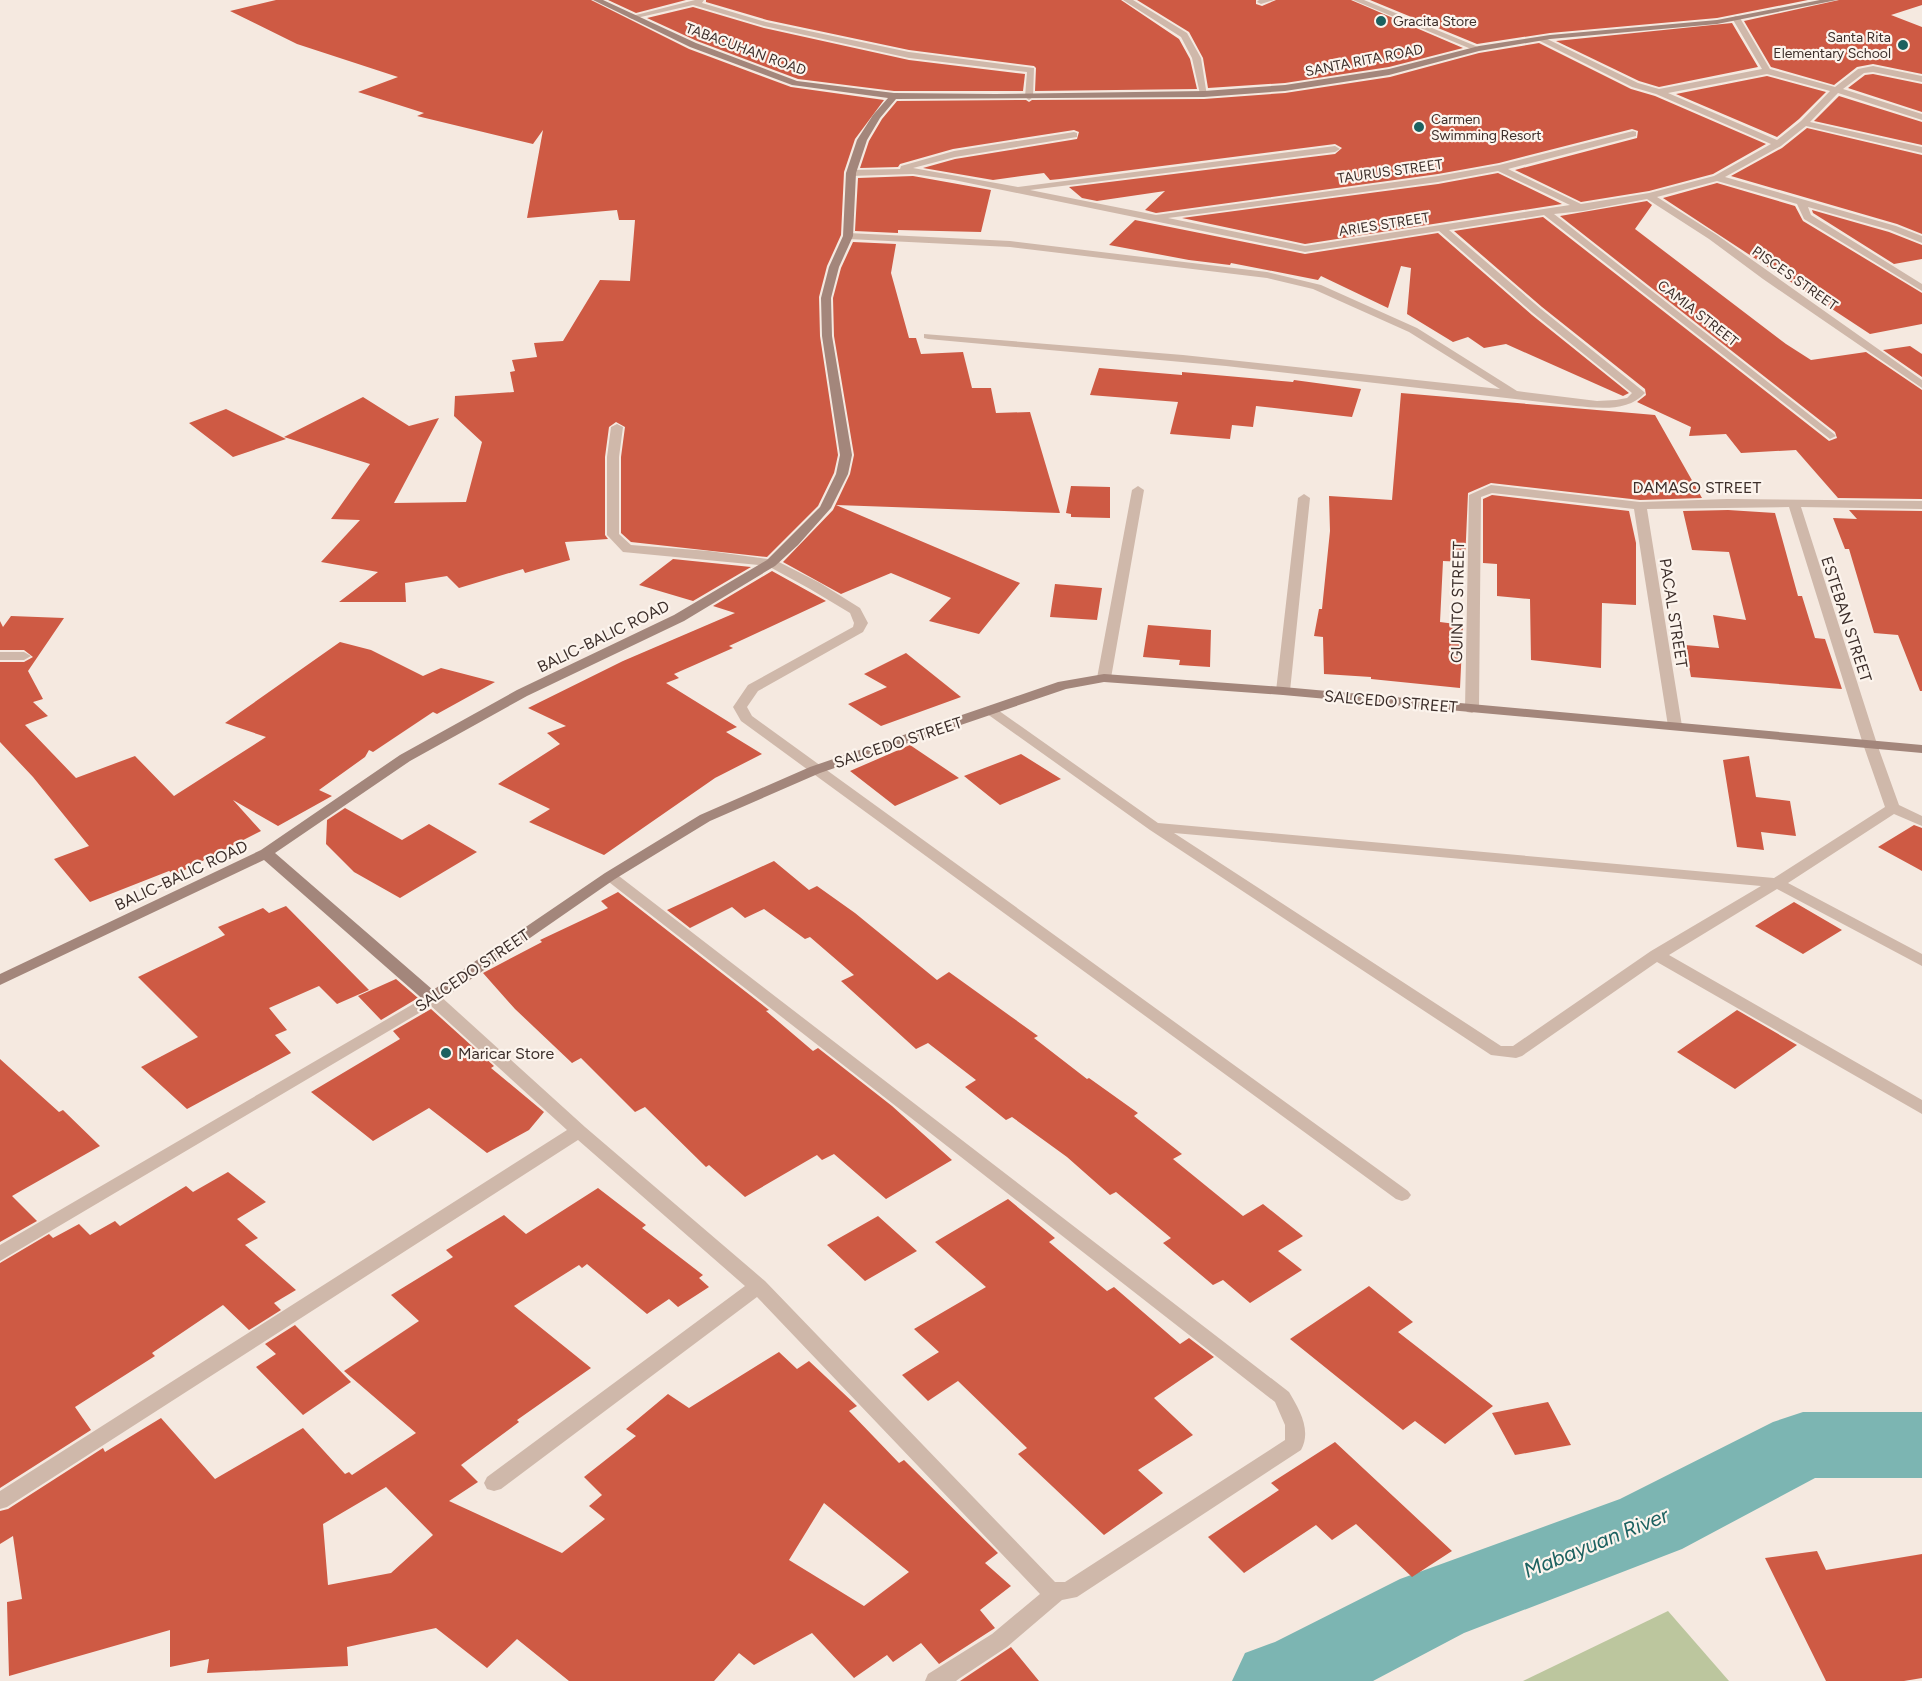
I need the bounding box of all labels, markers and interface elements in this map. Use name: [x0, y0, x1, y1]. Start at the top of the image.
place label: Gracita Store: [1393, 13, 1477, 30]
marker: Gracita Store: [1374, 14, 1388, 28]
street label: TABACUHAN ROAD: [683, 20, 808, 79]
place label: Santa Rita Elementary School: [1773, 29, 1891, 62]
marker: Santa Rita Elementary School: [1896, 38, 1910, 52]
street label: SANTA RITA ROAD: [1304, 41, 1424, 80]
place label: Carmen Swimming Resort: [1431, 111, 1541, 144]
marker: Carmen Swimming Resort: [1412, 120, 1426, 134]
street label: TAURUS STREET: [1336, 156, 1444, 187]
street label: ARIES STREET: [1337, 209, 1431, 240]
street label: PISCES STREET: [1749, 243, 1841, 314]
street label: CAMIA STREET: [1654, 277, 1742, 350]
street label: DAMASO STREET: [1633, 478, 1762, 497]
street label: GUINTO STREET: [1447, 541, 1468, 663]
street label: ESTEBAN STREET: [1817, 554, 1876, 685]
street label: PACAL STREET: [1655, 557, 1692, 669]
street label: BALIC-BALIC ROAD: [534, 596, 672, 677]
street label: SALCEDO STREET: [1323, 686, 1459, 717]
street label: SALCEDO STREET: [832, 713, 965, 772]
street label: BALIC-BALIC ROAD: [112, 836, 251, 915]
street label: SALCEDO STREET: [411, 925, 533, 1016]
place label: Maricar Store: [458, 1044, 555, 1063]
marker: Maricar Store: [439, 1046, 453, 1060]
water label: Mabayuan River: [1520, 1502, 1673, 1583]

